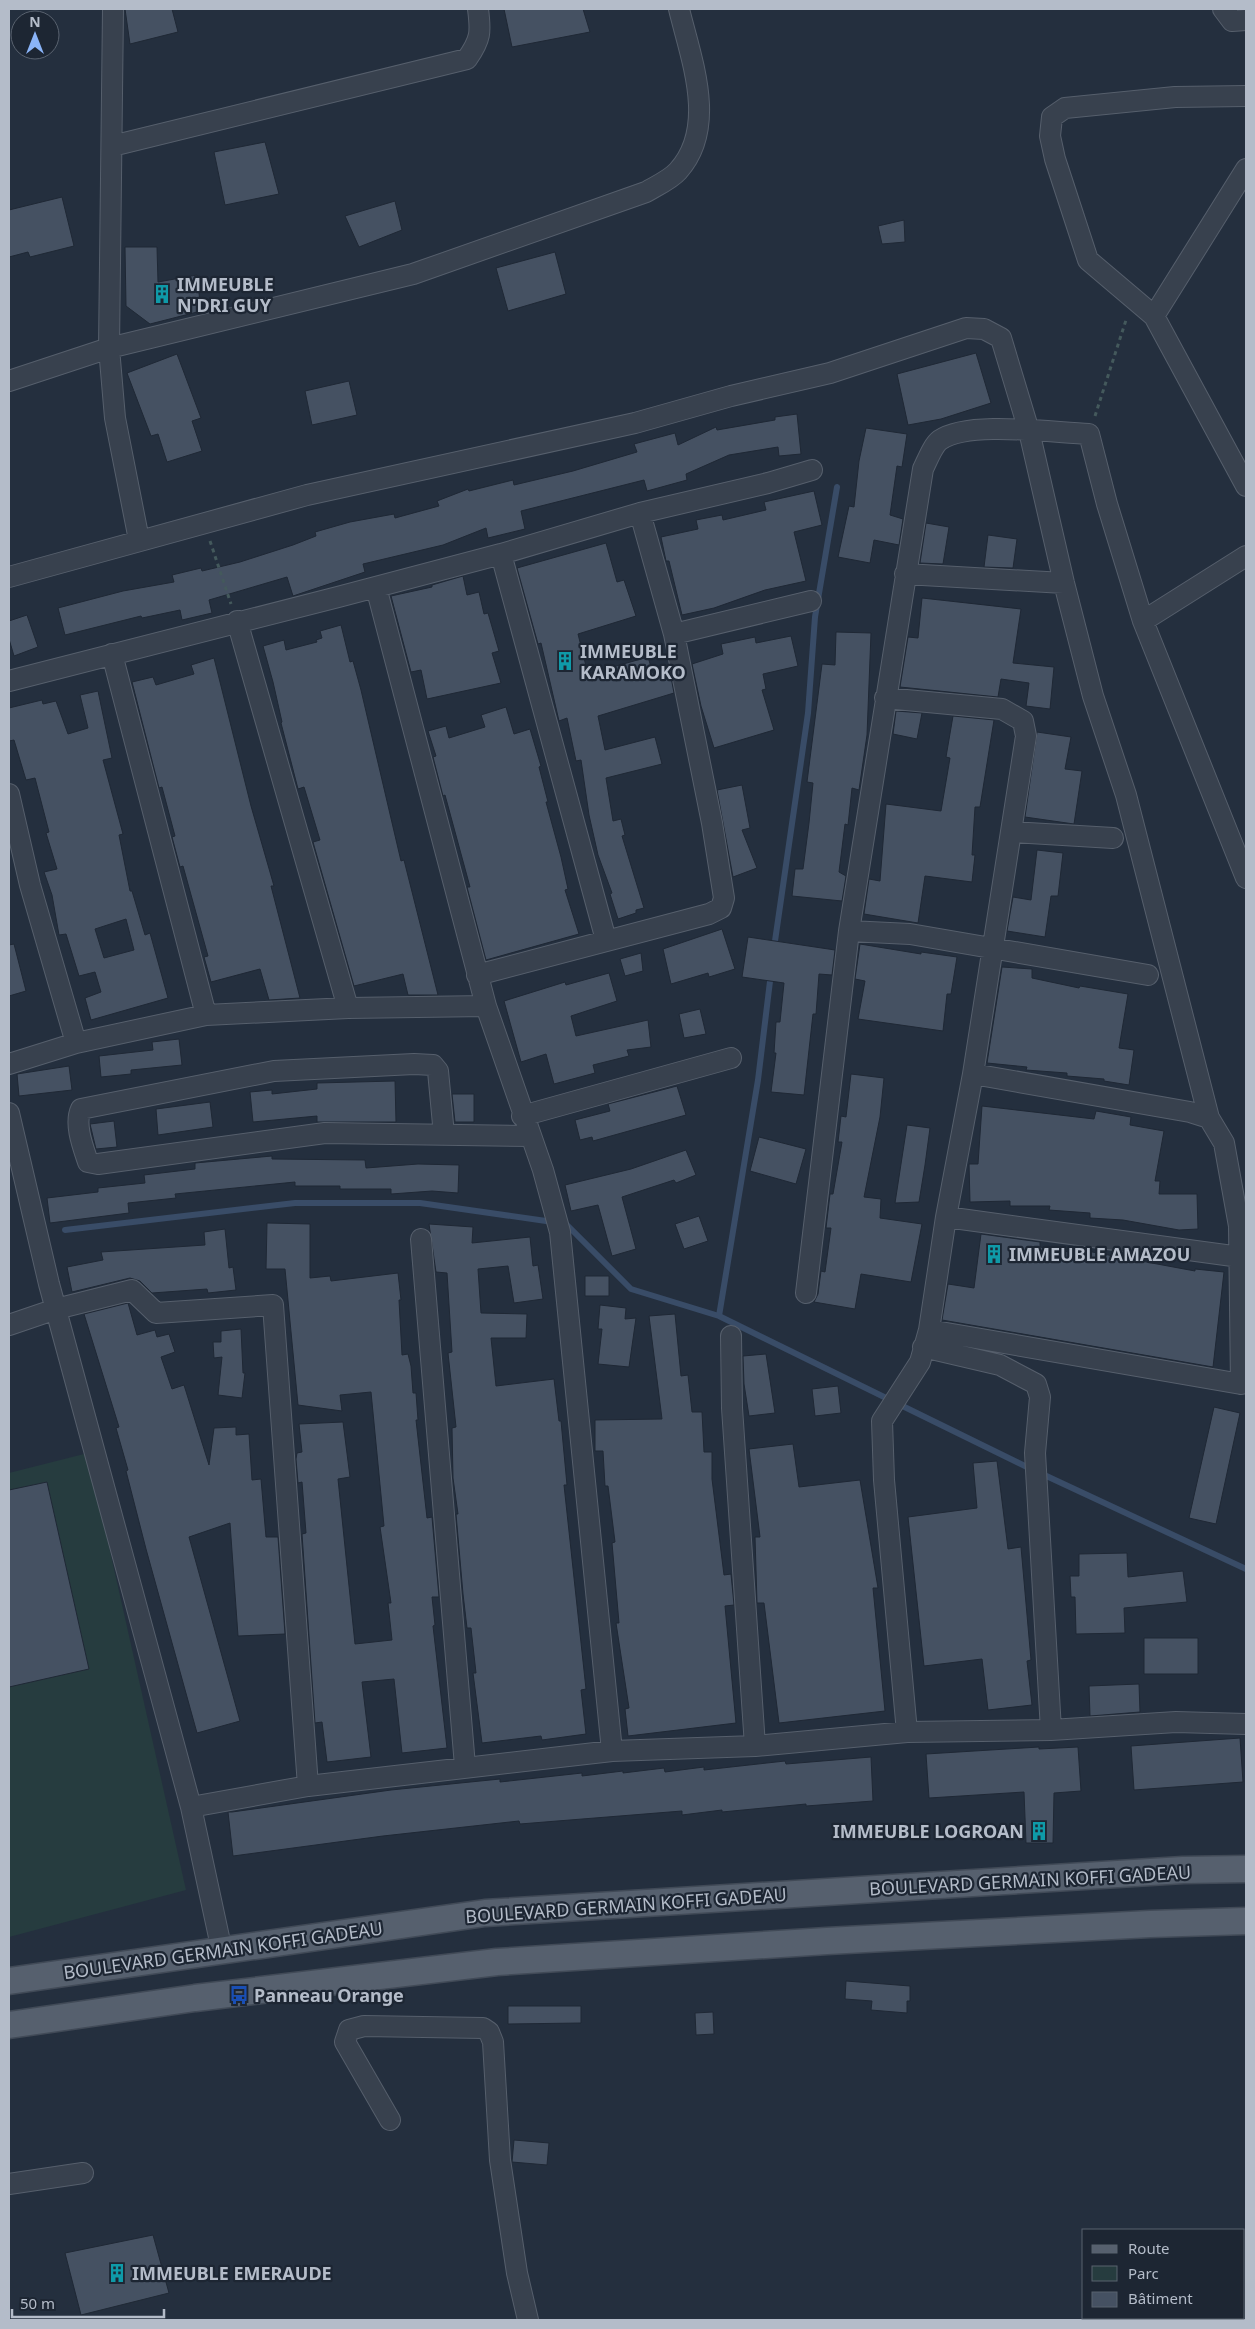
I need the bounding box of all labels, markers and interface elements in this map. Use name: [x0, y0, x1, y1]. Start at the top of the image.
north arrow: [10, 10, 60, 60]
text: N: [29, 12, 41, 31]
place label: IMMEUBLE N'DRI GUY: [177, 272, 274, 317]
building icon: IMMEUBLE N'DRI GUY: [151, 283, 173, 305]
place label: IMMEUBLE KARAMOKO: [580, 639, 686, 684]
building icon: IMMEUBLE KARAMOKO: [554, 650, 576, 672]
place label: IMMEUBLE AMAZOU: [1009, 1242, 1190, 1266]
building icon: IMMEUBLE AMAZOU: [983, 1243, 1005, 1265]
place label: IMMEUBLE LOGROAN: [833, 1819, 1024, 1843]
building icon: IMMEUBLE LOGROAN: [1028, 1820, 1050, 1842]
street label: BOULEVARD GERMAIN KOFFI GADEAU: [868, 1860, 1192, 1900]
street label: BOULEVARD GERMAIN KOFFI GADEAU: [464, 1882, 788, 1928]
street label: BOULEVARD GERMAIN KOFFI GADEAU: [62, 1916, 384, 1984]
place label: Panneau Orange: [254, 1983, 404, 2007]
bus stop icon: Panneau Orange: [228, 1984, 250, 2006]
legend: [1082, 2229, 1245, 2319]
text: Route: [1128, 2238, 1170, 2258]
place label: IMMEUBLE EMERAUDE: [132, 2261, 332, 2285]
building icon: IMMEUBLE EMERAUDE: [106, 2262, 128, 2284]
text: Parc: [1128, 2263, 1159, 2283]
scale bar: [12, 2286, 165, 2318]
text: Bâtiment: [1128, 2288, 1193, 2308]
text: 50 m: [20, 2293, 55, 2313]

